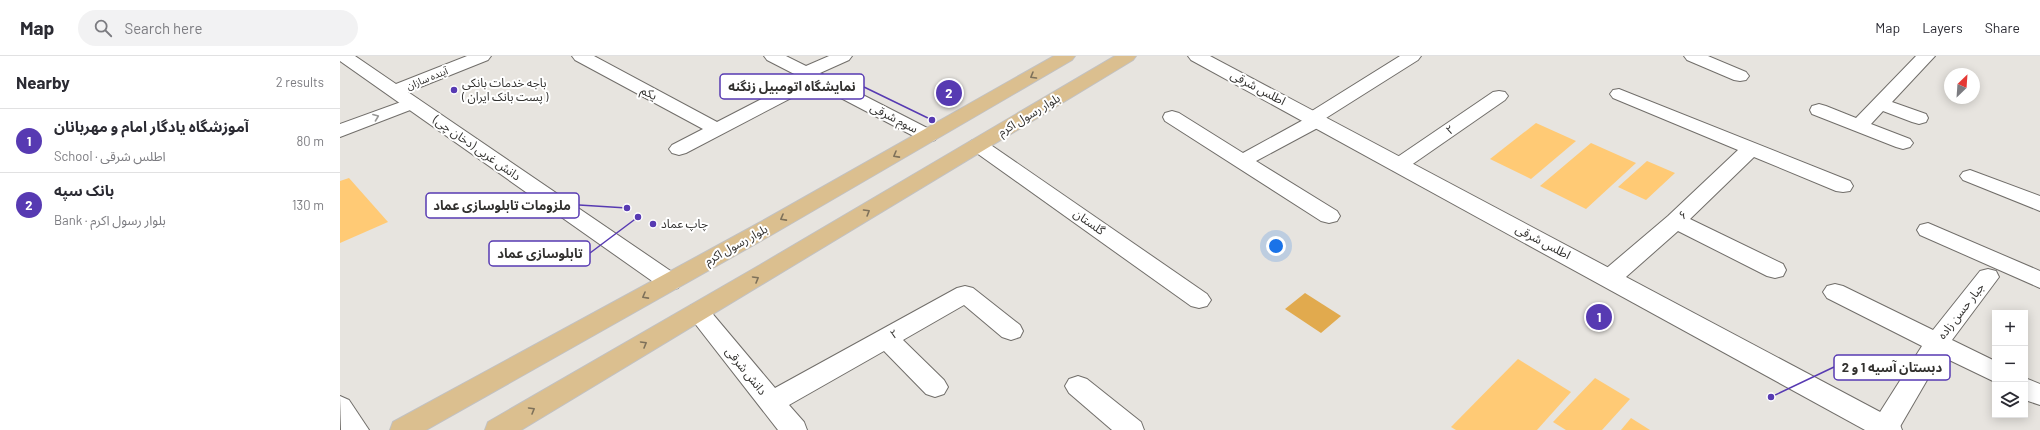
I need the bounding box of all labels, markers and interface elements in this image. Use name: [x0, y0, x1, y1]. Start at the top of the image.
search box: [78, 10, 358, 46]
text: Map: [20, 16, 54, 39]
icon: search: [92, 17, 114, 39]
text: Search here: [124, 19, 202, 37]
text: Map: [1875, 19, 1900, 36]
text: Layers: [1922, 19, 1963, 36]
text: Share: [1985, 19, 2020, 36]
street label: آینده سازان: [405, 64, 451, 93]
street label: اطلس شرقی: [1228, 67, 1288, 108]
north arrow: [1944, 68, 1980, 104]
one-way arrow: [1030, 71, 1037, 78]
text: Nearby: [16, 72, 70, 92]
text: 2 results: [276, 74, 324, 90]
callout: نمایشگاه اتومبیل زنگنه: [720, 74, 864, 99]
place label: باجه خدمات بانکی ( پست بانک ایران ): [461, 75, 549, 105]
text: نمایشگاه اتومبیل زنگنه: [728, 78, 856, 94]
pin: 2: [936, 78, 962, 108]
street label: یکم: [638, 82, 660, 105]
marker: باجه خدمات بانکی ( پست بانک ایران ): [449, 85, 459, 95]
street label: بلوار رسول اکرم: [995, 90, 1064, 141]
street label: سوم شرقی: [867, 99, 920, 138]
street label: دانش غربی (دخان چی): [429, 111, 524, 184]
one-way arrow: [372, 113, 379, 121]
text: آموزشگاه یادگار امام و مهربانان: [54, 117, 249, 135]
street label: ۲: [1443, 121, 1456, 137]
text: 1: [27, 133, 31, 149]
text: 80 m: [297, 133, 324, 149]
text: School · اطلس شرقی: [54, 148, 166, 164]
one-way arrow: [893, 150, 900, 157]
text: بانک سپه: [54, 181, 114, 199]
callout: ملزومات تابلوسازی عماد: [426, 193, 579, 218]
text: 2: [25, 197, 33, 213]
text: 130 m: [292, 197, 324, 213]
text: ملزومات تابلوسازی عماد: [433, 197, 571, 213]
street label: گلستان: [1071, 205, 1109, 238]
street label: ۶: [1675, 207, 1690, 222]
one-way arrow: [863, 209, 870, 216]
text: Bank · بلوار رسول اکرم: [54, 212, 166, 228]
one-way arrow: [780, 214, 787, 221]
place label: چاپ عماد: [661, 216, 708, 232]
marker: چاپ عماد: [648, 219, 658, 229]
street label: بلوار رسول اکرم: [702, 221, 771, 270]
street label: اطلس شرقی: [1513, 221, 1573, 262]
your location: [1266, 236, 1286, 256]
callout: تابلوسازی عماد: [489, 241, 590, 266]
text: تابلوسازی عماد: [497, 245, 583, 261]
one-way arrow: [752, 276, 759, 283]
street label: جبار حسن زاده: [1934, 279, 1987, 342]
one-way arrow: [642, 291, 649, 298]
pin: 1: [1586, 302, 1612, 332]
map controls: [1992, 310, 2028, 418]
button: +: [1992, 310, 2028, 346]
street label: ۲: [887, 325, 900, 341]
one-way arrow: [640, 342, 647, 349]
street label: دانش شرقی: [722, 344, 770, 398]
button: −: [1992, 346, 2028, 382]
callout: دبستان آسیه 1 و 2: [1834, 355, 1950, 380]
text: دبستان آسیه 1 و 2: [1842, 359, 1942, 375]
button: layers: [1992, 382, 2028, 418]
one-way arrow: [528, 408, 535, 415]

